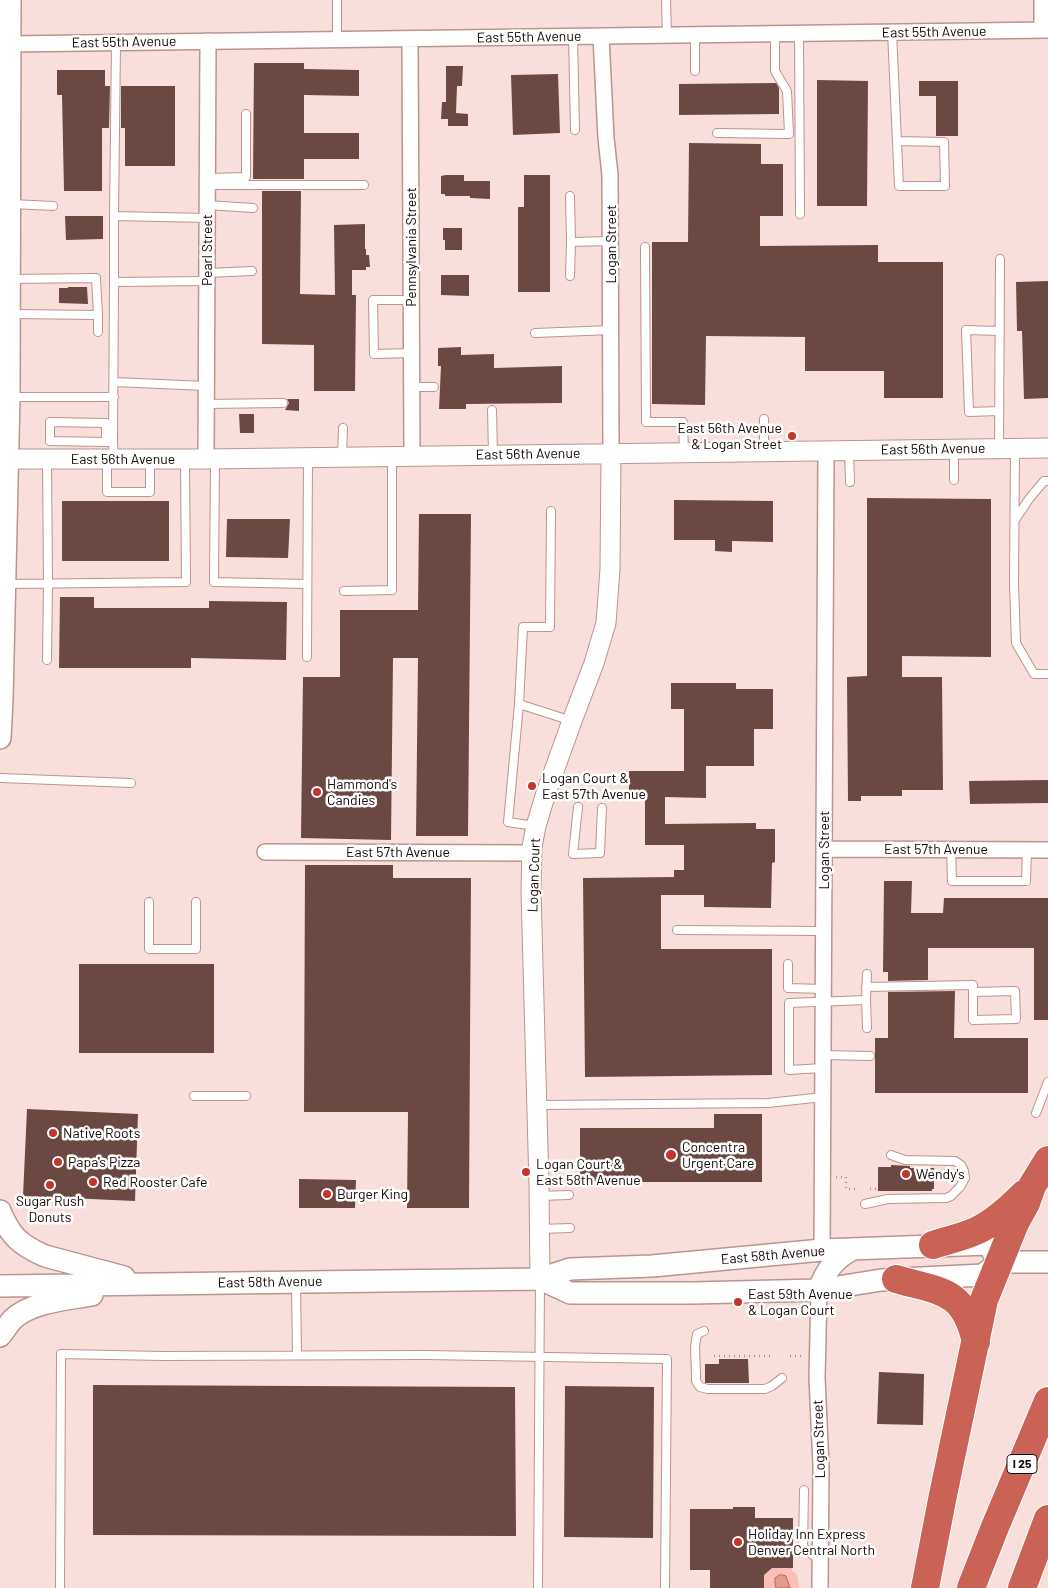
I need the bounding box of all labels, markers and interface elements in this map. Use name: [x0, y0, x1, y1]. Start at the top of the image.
street label: East 55th Avenue: [882, 23, 986, 41]
street label: East 55th Avenue: [477, 28, 581, 46]
street label: East 55th Avenue: [72, 33, 176, 51]
street label: Pennsylvania Street: [403, 187, 419, 307]
street label: Logan Street: [603, 205, 619, 283]
street label: Pearl Street: [199, 214, 215, 286]
place label: East 56th Avenue & Logan Street: [677, 420, 782, 452]
marker: East 56th Avenue & Logan Street: [786, 430, 798, 442]
street label: East 56th Avenue: [881, 440, 985, 458]
street label: East 56th Avenue: [476, 445, 580, 463]
street label: East 56th Avenue: [71, 451, 175, 467]
place label: Logan Court & East 57th Avenue: [542, 770, 646, 802]
place label: Hammond's Candies: [327, 776, 397, 809]
marker: Logan Court & East 57th Avenue: [526, 780, 538, 792]
marker: Hammond's Candies: [311, 786, 323, 798]
street label: Logan Street: [816, 811, 832, 889]
street label: Logan Court: [524, 837, 544, 913]
street label: East 57th Avenue: [884, 841, 988, 857]
street label: East 57th Avenue: [346, 844, 450, 860]
place label: Native Roots: [63, 1125, 140, 1141]
marker: Native Roots: [47, 1127, 59, 1139]
place label: Concentra Urgent Care: [682, 1139, 754, 1172]
marker: Concentra Urgent Care: [664, 1148, 678, 1162]
place label: Papa's Pizza: [68, 1154, 140, 1170]
marker: Papa's Pizza: [52, 1156, 64, 1168]
place label: Logan Court & East 58th Avenue: [536, 1156, 641, 1188]
marker: Logan Court & East 58th Avenue: [520, 1166, 532, 1178]
place label: Wendy's: [916, 1166, 965, 1182]
marker: Wendy's: [900, 1168, 912, 1180]
place label: Red Rooster Cafe: [103, 1174, 207, 1190]
marker: Red Rooster Cafe: [87, 1176, 99, 1188]
marker: Sugar Rush Donuts: [44, 1179, 56, 1191]
place label: Burger King: [337, 1186, 408, 1202]
marker: Burger King: [321, 1188, 333, 1200]
place label: Sugar Rush Donuts: [16, 1193, 84, 1226]
street label: East 58th Avenue: [720, 1242, 826, 1268]
street label: East 58th Avenue: [218, 1273, 322, 1291]
place label: East 59th Avenue & Logan Court: [748, 1286, 853, 1318]
marker: East 59th Avenue & Logan Court: [732, 1296, 744, 1308]
street label: Logan Street: [809, 1399, 829, 1479]
road number: I 25: [1007, 1455, 1037, 1474]
place label: Holiday Inn Express Denver Central North: [748, 1526, 875, 1558]
marker: Holiday Inn Express Denver Central North: [732, 1536, 744, 1548]

